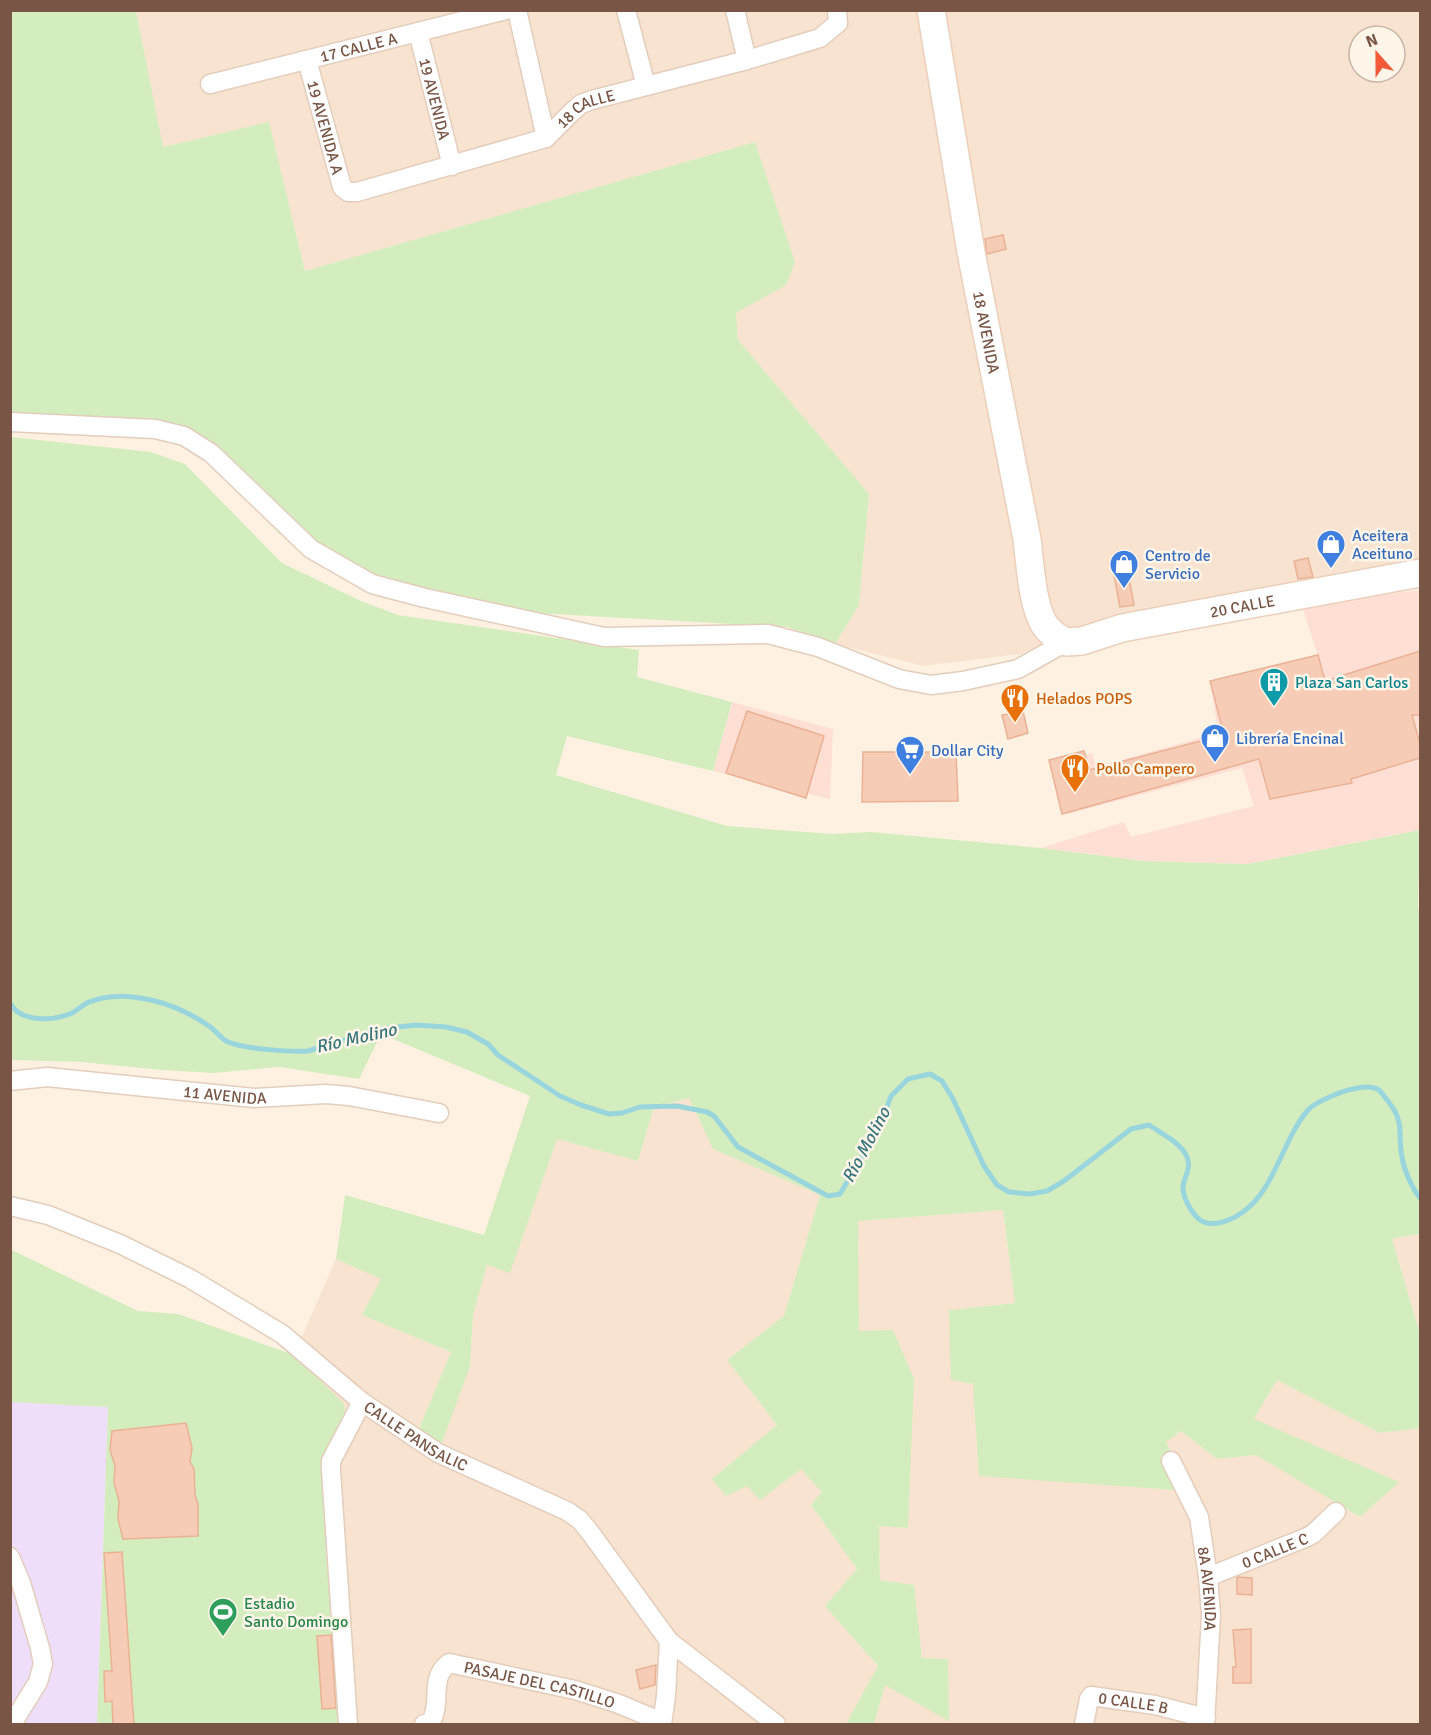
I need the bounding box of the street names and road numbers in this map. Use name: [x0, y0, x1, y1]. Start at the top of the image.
street label: 17 CALLE A: [318, 29, 400, 67]
street label: 19 AVENIDA: [414, 56, 454, 142]
street label: 19 AVENIDA A: [302, 78, 347, 177]
street label: 18 CALLE: [552, 85, 617, 133]
street label: 18 AVENIDA: [968, 289, 1004, 376]
street label: 20 CALLE: [1208, 591, 1277, 623]
street label: 11 AVENIDA: [182, 1082, 267, 1109]
street label: CALLE PANSALIC: [360, 1397, 471, 1476]
street label: 0 CALLE C: [1239, 1529, 1312, 1573]
street label: 8A AVENIDA: [1193, 1545, 1220, 1632]
street label: PASAJE DEL CASTILLO: [462, 1657, 617, 1713]
street label: 0 CALLE B: [1097, 1688, 1170, 1719]

